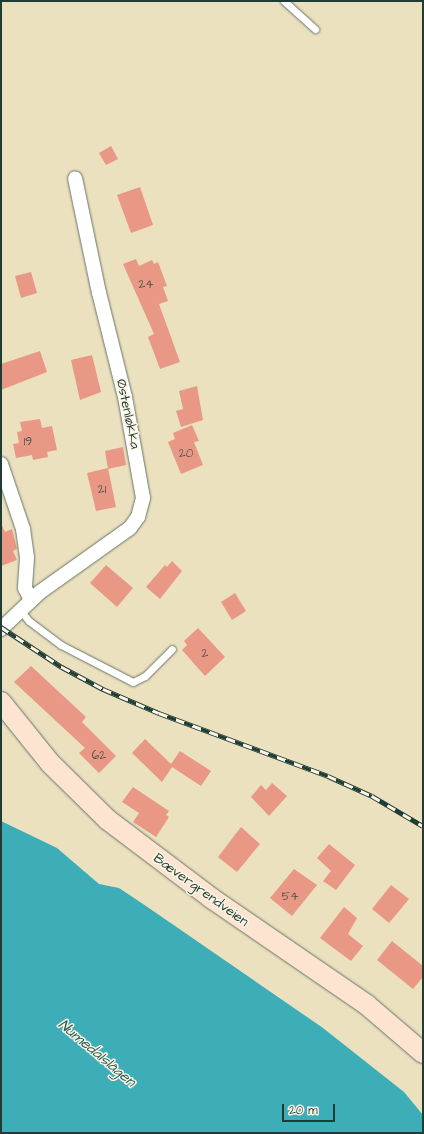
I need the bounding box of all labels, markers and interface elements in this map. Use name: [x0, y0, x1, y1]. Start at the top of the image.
house number: 24: [138, 278, 154, 292]
street label: Østenløkka: [112, 378, 144, 450]
house number: 19: [24, 435, 32, 449]
house number: 20: [179, 447, 193, 461]
house number: 21: [98, 483, 106, 497]
house number: 2: [202, 647, 208, 661]
house number: 62: [92, 749, 106, 763]
street label: Bævergrendveien: [150, 850, 252, 930]
house number: 54: [282, 890, 298, 904]
water label: Numedalslågen: [55, 1015, 139, 1091]
scale bar: [284, 1096, 337, 1122]
text: 20 m: [289, 1102, 318, 1119]

